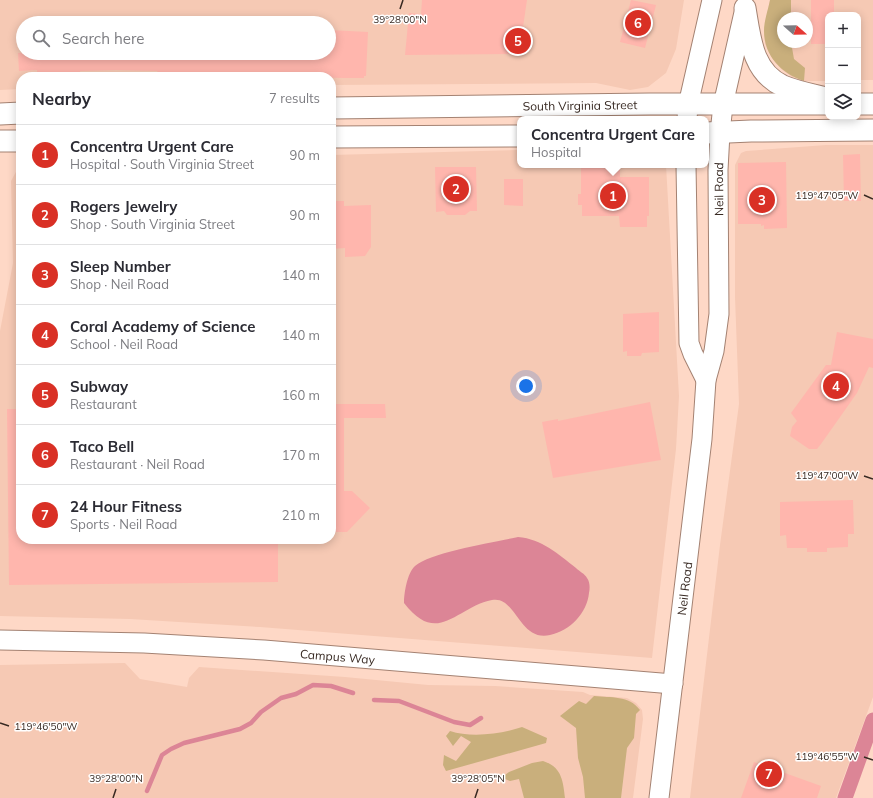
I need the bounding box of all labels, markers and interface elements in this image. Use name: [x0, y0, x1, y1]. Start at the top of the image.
pin: 6: [625, 8, 651, 38]
north arrow: [777, 12, 813, 48]
map controls: [825, 12, 861, 120]
button: +: [825, 12, 861, 48]
text: 39°28'00"N: [373, 13, 427, 26]
search box: [16, 16, 336, 60]
pin: 5: [505, 26, 531, 56]
icon: search: [30, 27, 52, 49]
text: Search here: [62, 29, 144, 48]
button: −: [825, 48, 861, 84]
button: layers: [825, 84, 861, 120]
text: Nearby: [32, 88, 91, 109]
text: 7 results: [269, 90, 320, 106]
street label: South Virginia Street: [523, 97, 637, 113]
popup: [517, 116, 709, 168]
text: Concentra Urgent Care: [531, 125, 695, 144]
text: Concentra Urgent Care: [70, 137, 234, 156]
text: Hospital: [531, 144, 581, 160]
text: 1: [41, 147, 49, 163]
text: 90 m: [290, 147, 320, 163]
text: Hospital · South Virginia Street: [70, 156, 254, 172]
street label: Neil Road: [710, 162, 726, 216]
pin: 2: [443, 174, 469, 204]
pin: 1: [600, 181, 626, 211]
pin: 3: [749, 185, 775, 215]
text: 119°47'05"W: [796, 189, 858, 202]
text: Rogers Jewelry: [70, 197, 177, 216]
text: 2: [41, 207, 49, 223]
text: 90 m: [290, 207, 320, 223]
text: Shop · South Virginia Street: [70, 216, 235, 232]
text: Sleep Number: [70, 257, 171, 276]
text: 3: [41, 267, 49, 283]
text: 140 m: [282, 267, 320, 283]
text: Shop · Neil Road: [70, 276, 169, 292]
text: Coral Academy of Science: [70, 317, 255, 336]
text: 4: [41, 327, 49, 343]
text: 140 m: [282, 327, 320, 343]
text: School · Neil Road: [70, 336, 178, 352]
pin: 4: [823, 371, 849, 401]
your location: [516, 376, 536, 396]
text: Subway: [70, 377, 128, 396]
text: 5: [41, 387, 49, 403]
text: 160 m: [282, 387, 320, 403]
text: Restaurant: [70, 396, 137, 412]
text: Taco Bell: [70, 437, 134, 456]
text: 6: [41, 447, 49, 463]
text: 170 m: [282, 447, 320, 463]
text: Restaurant · Neil Road: [70, 456, 205, 472]
text: 119°47'00"W: [796, 469, 858, 482]
text: 24 Hour Fitness: [70, 497, 182, 516]
text: 7: [41, 507, 49, 523]
text: 210 m: [282, 507, 320, 523]
text: Sports · Neil Road: [70, 516, 177, 532]
street label: Neil Road: [673, 561, 695, 616]
street label: Campus Way: [299, 646, 376, 667]
text: 119°46'50"W: [15, 720, 77, 733]
text: 119°46'55"W: [796, 750, 858, 763]
pin: 7: [756, 759, 782, 789]
text: 39°28'00"N: [89, 772, 143, 785]
text: 39°28'05"N: [451, 772, 505, 785]

